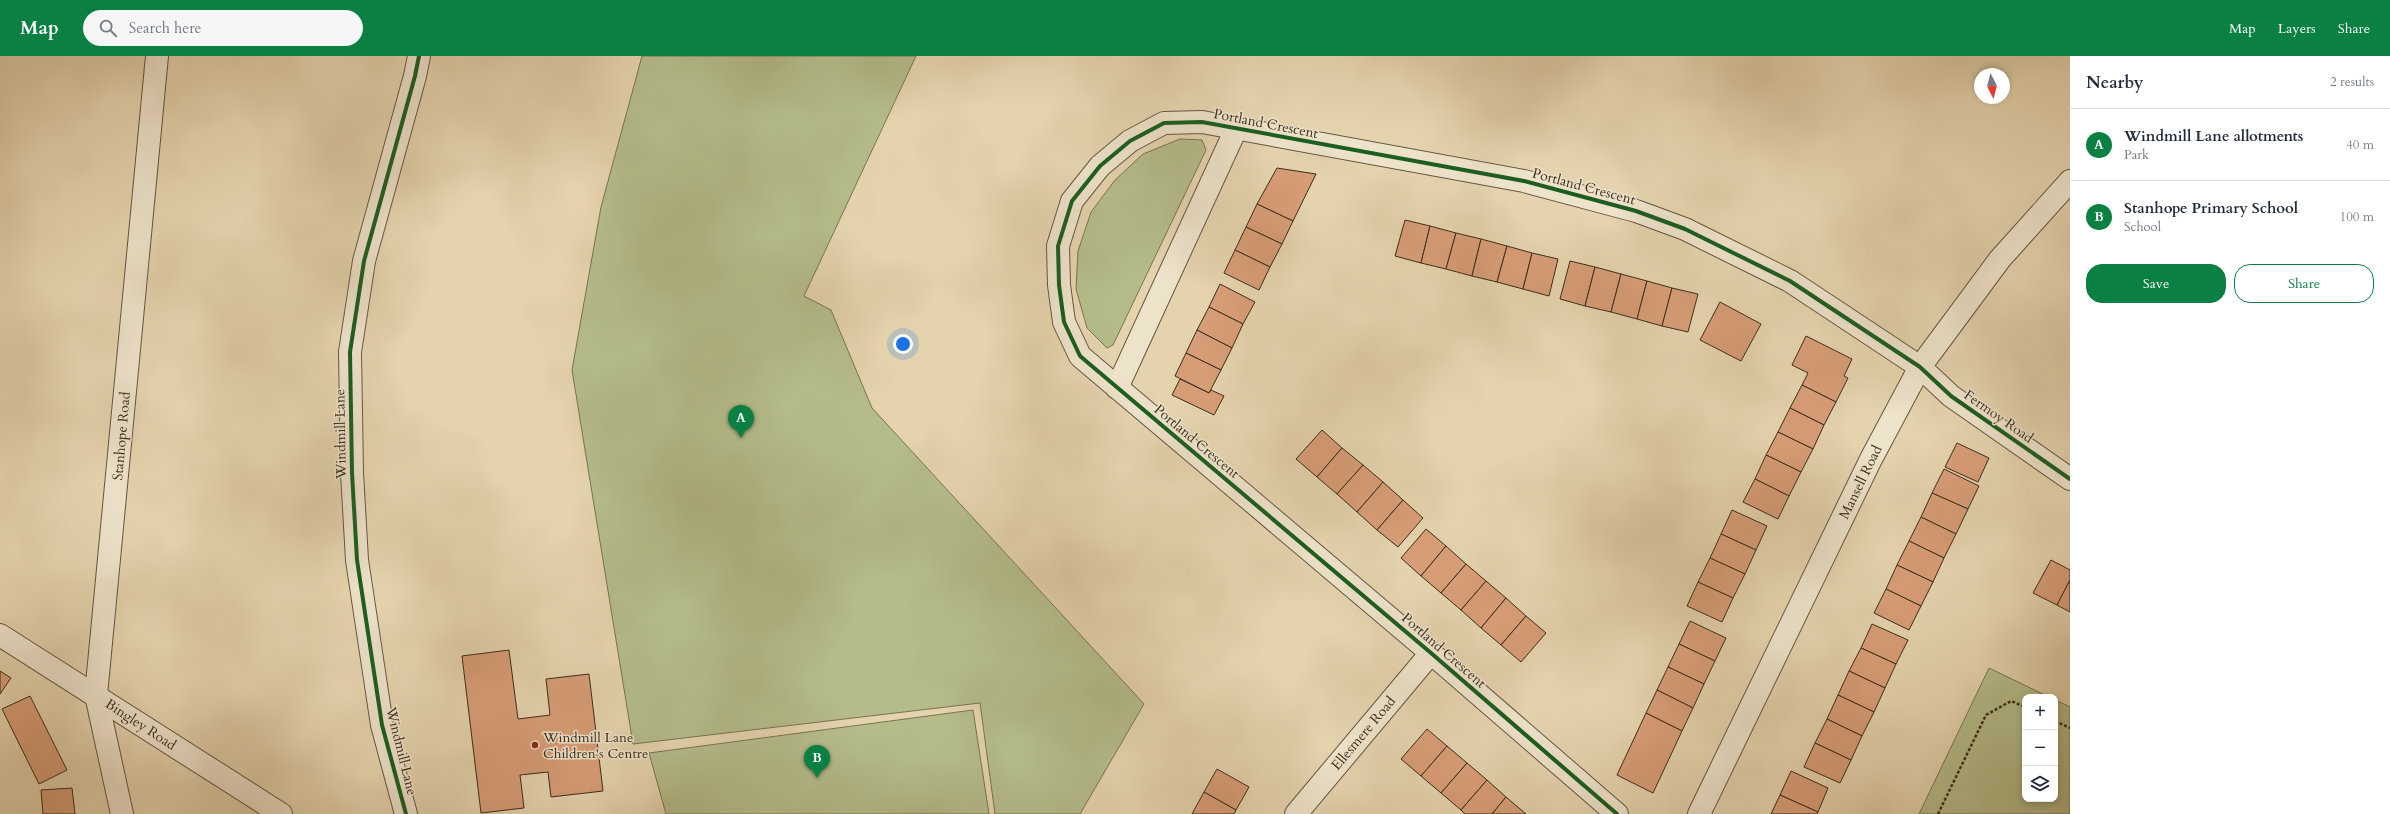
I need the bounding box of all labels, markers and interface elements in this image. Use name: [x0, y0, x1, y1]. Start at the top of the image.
search box: [83, 10, 363, 46]
text: Map: [20, 15, 59, 41]
icon: search: [97, 17, 119, 39]
text: Search here: [129, 18, 201, 38]
text: Map: [2229, 19, 2256, 38]
text: Layers: [2278, 19, 2316, 38]
text: Share: [2338, 19, 2370, 38]
north arrow: [1974, 68, 2010, 104]
text: Nearby: [2086, 71, 2143, 94]
text: 2 results: [2330, 73, 2374, 91]
street label: Portland Crescent: [1212, 104, 1320, 143]
text: Windmill Lane allotments: [2124, 126, 2303, 146]
text: A: [2094, 136, 2104, 154]
text: 40 m: [2346, 136, 2374, 154]
text: Park: [2124, 146, 2149, 164]
street label: Portland Crescent: [1530, 164, 1638, 210]
text: Stanhope Primary School: [2124, 198, 2298, 218]
text: B: [2094, 208, 2104, 226]
text: 100 m: [2340, 208, 2374, 226]
text: School: [2124, 218, 2161, 236]
button: Save: [2086, 264, 2226, 303]
button: Share: [2234, 264, 2374, 303]
your location: [893, 334, 913, 354]
street label: Fermoy Road: [1960, 385, 2038, 448]
street label: Windmill Lane: [330, 389, 351, 480]
street label: Stanhope Road: [108, 390, 135, 481]
street label: Portland Crescent: [1150, 400, 1244, 483]
pin: A: [728, 405, 754, 438]
street label: Mansell Road: [1834, 442, 1887, 522]
street label: Portland Crescent: [1397, 608, 1490, 693]
street label: Ellesmere Road: [1327, 692, 1400, 774]
street label: Bingley Road: [102, 694, 180, 755]
map controls: [2022, 694, 2058, 802]
button: +: [2022, 694, 2058, 730]
street label: Windmill Lane: [381, 704, 422, 797]
place label: Windmill Lane Children's Centre: [542, 728, 648, 763]
button: −: [2022, 730, 2058, 766]
marker: Windmill Lane Children's Centre: [530, 740, 540, 750]
pin: B: [804, 745, 830, 778]
button: layers: [2022, 766, 2058, 802]

